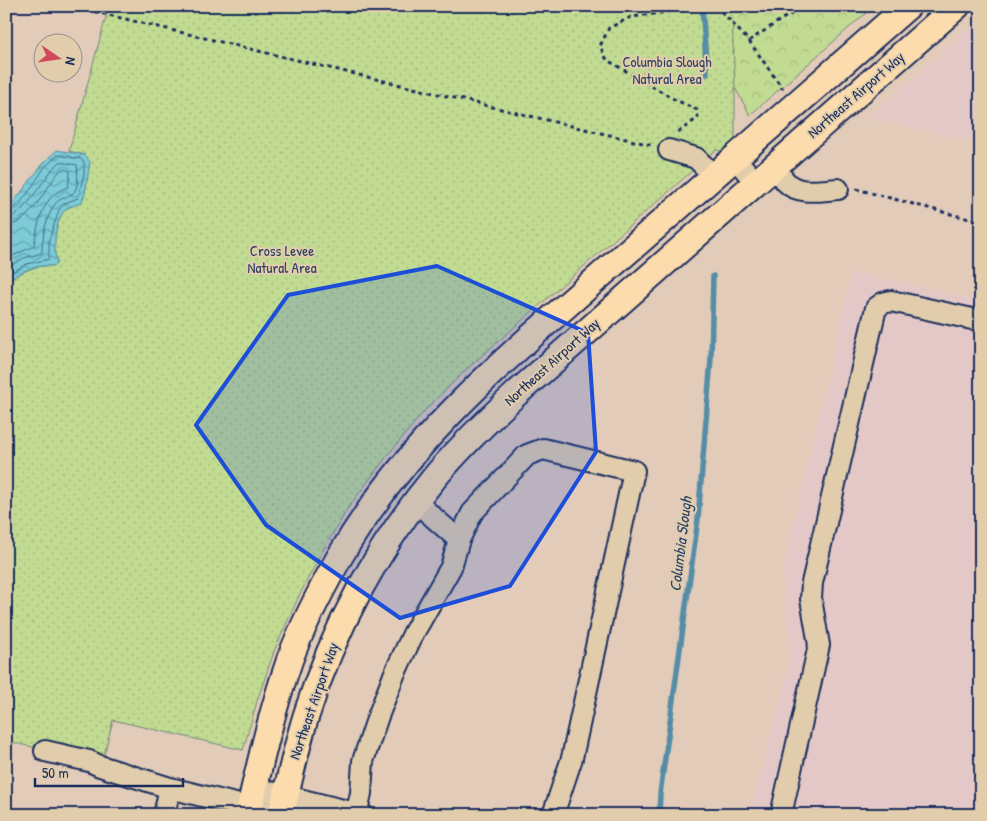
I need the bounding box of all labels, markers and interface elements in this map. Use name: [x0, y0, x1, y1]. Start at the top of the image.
north arrow: [32, 32, 82, 82]
street label: Northeast Airport Way: [803, 47, 909, 143]
park label: Columbia Slough Natural Area: [622, 51, 712, 89]
text: N: [61, 55, 81, 67]
park label: Cross Levee Natural Area: [247, 240, 317, 278]
street label: Northeast Airport Way: [499, 313, 604, 410]
water label: Columbia Slough: [663, 494, 697, 593]
street label: Northeast Airport Way: [284, 640, 343, 762]
scale bar: [35, 756, 182, 788]
text: 50 m: [42, 762, 69, 783]

